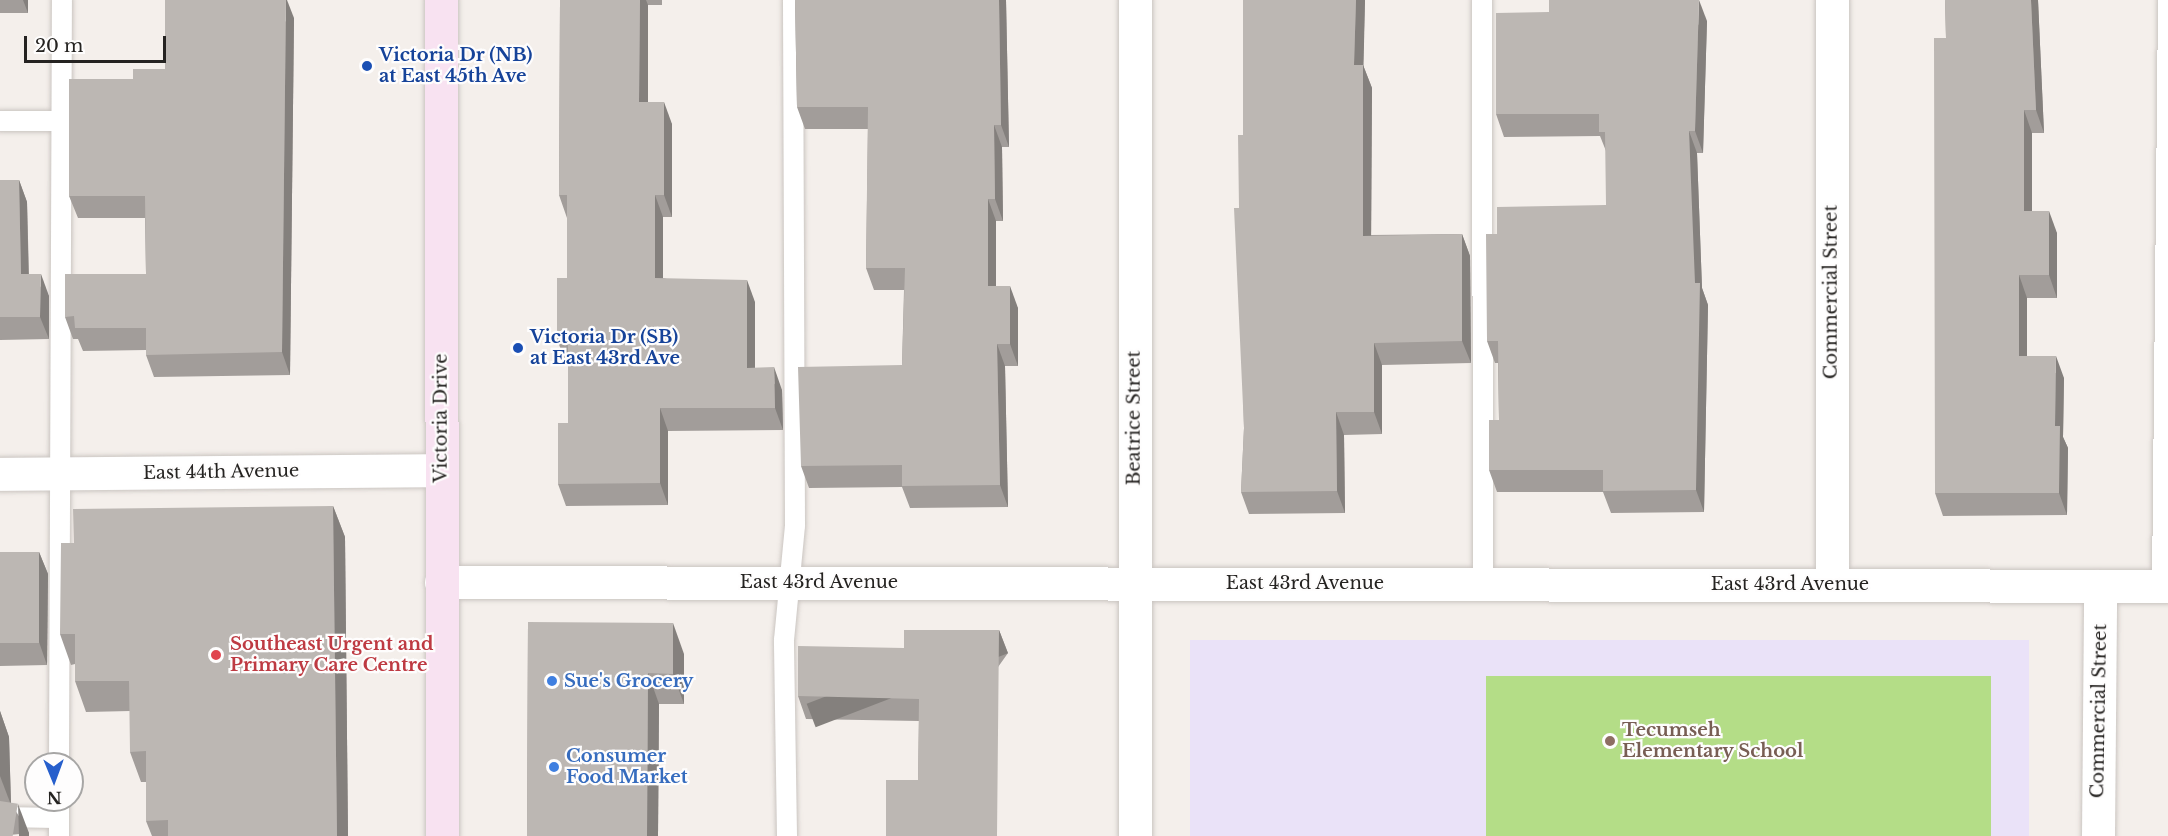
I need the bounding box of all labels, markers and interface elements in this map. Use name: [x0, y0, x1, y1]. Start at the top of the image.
scale bar: [27, 24, 170, 62]
text: 20 m: [35, 35, 83, 57]
place label: Victoria Dr (NB) at East 45th Ave: [379, 45, 533, 88]
marker: Victoria Dr (NB) at East 45th Ave: [360, 59, 374, 73]
street label: Commercial Street: [1820, 205, 1842, 379]
place label: Victoria Dr (SB) at East 43rd Ave: [530, 327, 681, 370]
marker: Victoria Dr (SB) at East 43rd Ave: [511, 341, 525, 355]
street label: Beatrice Street: [1123, 351, 1145, 485]
street label: Victoria Drive: [430, 353, 452, 483]
street label: East 44th Avenue: [142, 460, 300, 484]
street label: East 43rd Avenue: [739, 571, 899, 593]
street label: East 43rd Avenue: [1225, 572, 1385, 594]
street label: East 43rd Avenue: [1710, 573, 1870, 595]
street label: Commercial Street: [2087, 624, 2111, 798]
place label: Southeast Urgent and Primary Care Centre: [230, 634, 434, 676]
marker: Southeast Urgent and Primary Care Centre: [207, 646, 225, 664]
place label: Sue's Grocery: [564, 670, 693, 692]
marker: Sue's Grocery: [545, 674, 559, 688]
place label: Tecumseh Elementary School: [1622, 720, 1804, 762]
marker: Tecumseh Elementary School: [1603, 734, 1617, 748]
place label: Consumer Food Market: [566, 746, 688, 789]
north arrow: [24, 752, 84, 812]
marker: Consumer Food Market: [547, 760, 561, 774]
text: N: [47, 788, 62, 808]

